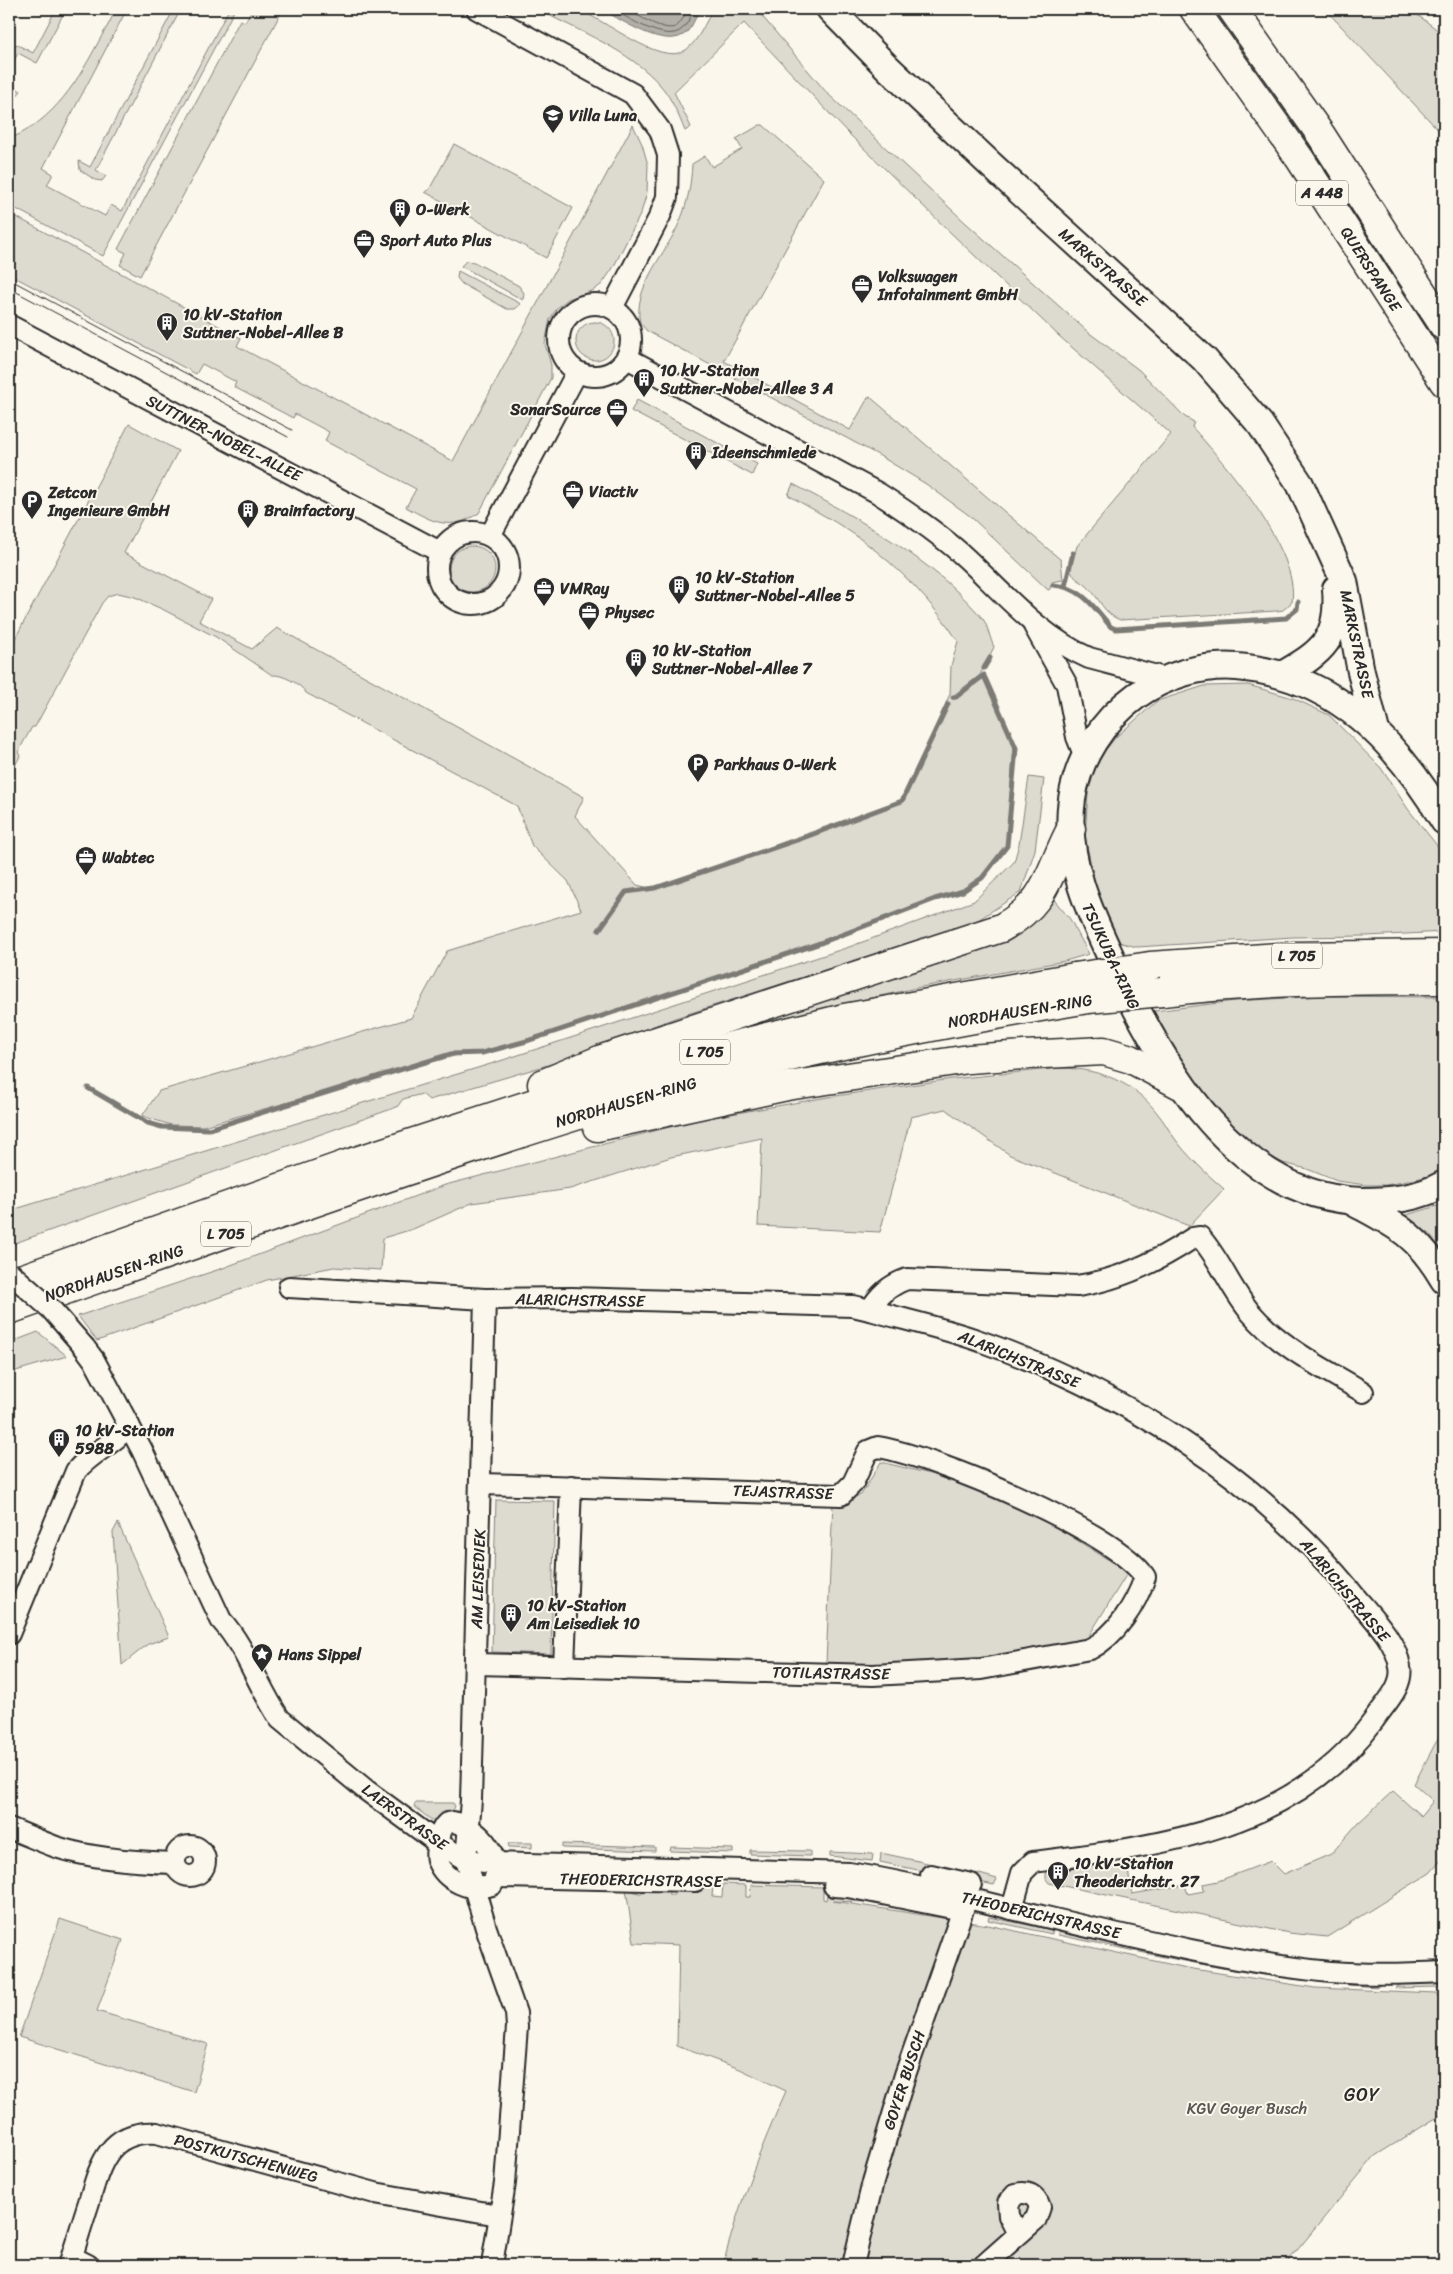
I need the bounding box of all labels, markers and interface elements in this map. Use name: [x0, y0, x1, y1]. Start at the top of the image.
place label: Villa Luna: [569, 101, 637, 130]
school or university icon: Villa Luna: [541, 103, 565, 134]
road number: A 448: [1296, 180, 1348, 206]
place label: O-Werk: [415, 195, 470, 224]
building icon: O-Werk: [388, 197, 412, 228]
street label: MARKSTRASSE: [1052, 220, 1155, 315]
street label: QUERSPANGE: [1332, 220, 1410, 318]
place label: Sport Auto Plus: [379, 226, 492, 255]
office icon: Sport Auto Plus: [352, 228, 376, 259]
place label: Volkswagen Infotainment GmbH: [877, 262, 1019, 309]
office icon: Volkswagen Infotainment GmbH: [850, 273, 874, 304]
place label: 10 kV-Station Suttner-Nobel-Allee B: [182, 300, 344, 347]
building icon: 10 kV-Station Suttner-Nobel-Allee B: [155, 311, 179, 342]
place label: 10 kV-Station Suttner-Nobel-Allee 3 A: [659, 356, 834, 403]
building icon: 10 kV-Station Suttner-Nobel-Allee 3 A: [632, 367, 656, 398]
street label: SUTTNER-NOBEL-ALLEE: [141, 386, 308, 490]
place label: SonarSource: [509, 395, 602, 424]
office icon: SonarSource: [605, 397, 629, 428]
place label: Ideenschmiede: [711, 438, 817, 467]
building icon: Ideenschmiede: [684, 440, 708, 471]
place label: Viactiv: [589, 477, 639, 506]
place label: Zetcon Ingenieure GmbH: [47, 478, 170, 525]
office icon: Viactiv: [561, 479, 585, 510]
parking icon: Zetcon Ingenieure GmbH: [20, 489, 44, 520]
place label: Brainfactory: [264, 496, 355, 525]
building icon: Brainfactory: [236, 498, 260, 529]
place label: 10 kV-Station Suttner-Nobel-Allee 5: [694, 563, 855, 610]
place label: VMRay: [560, 574, 610, 603]
building icon: 10 kV-Station Suttner-Nobel-Allee 5: [667, 574, 691, 605]
office icon: VMRay: [532, 576, 556, 607]
street label: MARKSTRASSE: [1331, 587, 1383, 702]
place label: Physec: [605, 598, 655, 627]
office icon: Physec: [577, 600, 601, 631]
place label: 10 kV-Station Suttner-Nobel-Allee 7: [651, 636, 813, 683]
building icon: 10 kV-Station Suttner-Nobel-Allee 7: [624, 647, 648, 678]
place label: Parkhaus O-Werk: [714, 750, 837, 779]
parking icon: Parkhaus O-Werk: [686, 752, 710, 783]
place label: Wabtec: [102, 843, 155, 872]
office icon: Wabtec: [74, 845, 98, 876]
street label: TSUKUBA-RING: [1074, 898, 1148, 1014]
road number: L 705: [1272, 944, 1322, 968]
street label: NORDHAUSEN-RING: [946, 985, 1094, 1037]
road number: L 705: [680, 1040, 730, 1064]
street label: NORDHAUSEN-RING: [552, 1068, 700, 1136]
road number: L 705: [201, 1222, 251, 1246]
street label: NORDHAUSEN-RING: [40, 1236, 188, 1310]
street label: ALARICHSTRASSE: [514, 1284, 646, 1316]
street label: ALARICHSTRASSE: [953, 1321, 1085, 1397]
place label: 10 kV-Station 5988: [75, 1416, 174, 1463]
building icon: 10 kV-Station 5988: [47, 1427, 71, 1458]
street label: TEJASTRASSE: [732, 1476, 835, 1508]
street label: AM LEISEDIEK: [462, 1528, 494, 1630]
street label: ALARICHSTRASSE: [1292, 1530, 1398, 1650]
place label: 10 kV-Station Am Leisediek 10: [526, 1591, 640, 1638]
building icon: 10 kV-Station Am Leisediek 10: [499, 1602, 523, 1633]
place label: Hans Sippel: [277, 1640, 363, 1669]
place icon: Hans Sippel: [250, 1642, 274, 1673]
street label: TOTILASTRASSE: [772, 1657, 891, 1689]
street label: LAERSTRASSE: [355, 1775, 455, 1859]
place label: 10 kV-Station Theoderichstr. 27: [1074, 1849, 1200, 1896]
building icon: 10 kV-Station Theoderichstr. 27: [1046, 1860, 1070, 1891]
street label: THEODERICHSTRASSE: [559, 1864, 724, 1896]
street label: THEODERICHSTRASSE: [958, 1883, 1125, 1948]
street label: GOYER BUSCH: [874, 2026, 934, 2133]
district label: GOY: [1344, 2079, 1380, 2111]
park label: KGV Goyer Busch: [1187, 2094, 1307, 2123]
street label: POSTKUTSCHENWEG: [171, 2125, 321, 2191]

